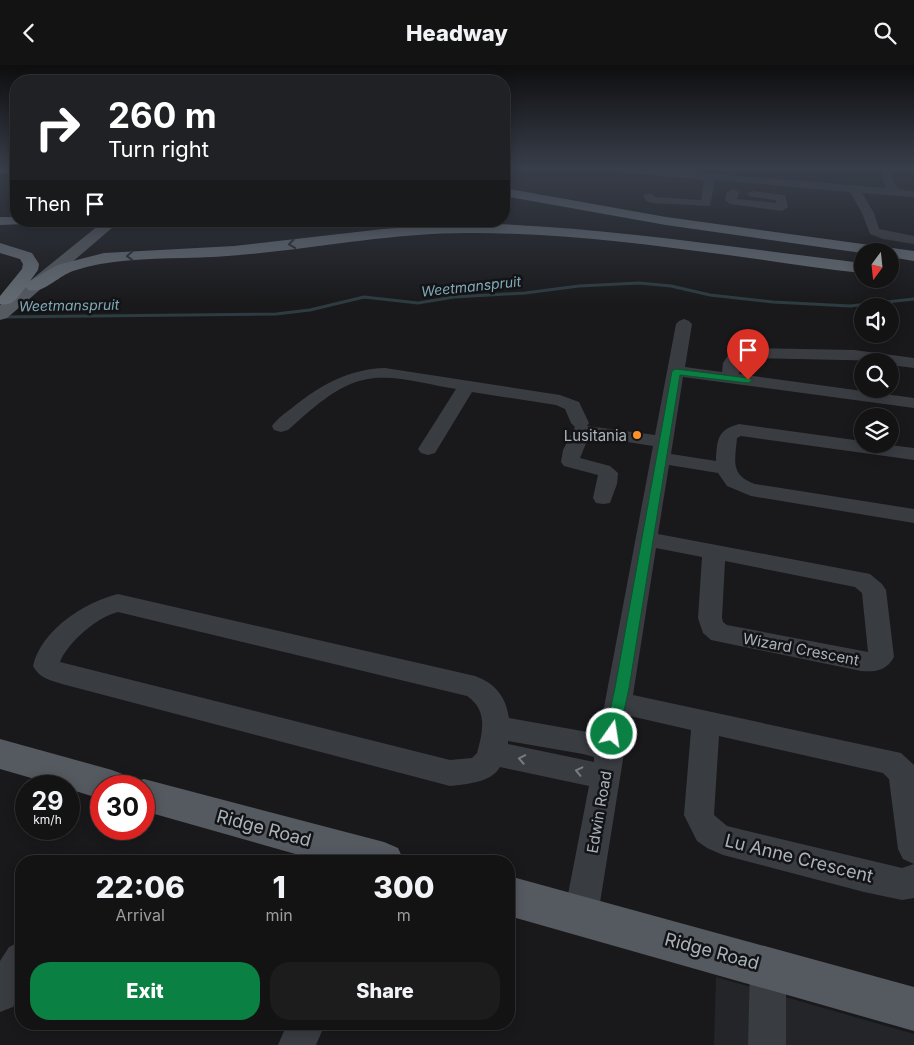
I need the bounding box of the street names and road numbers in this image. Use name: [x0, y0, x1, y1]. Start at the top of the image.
street label: Wizard Crescent: [741, 628, 861, 670]
street label: Edwin Road: [582, 769, 616, 855]
street label: Ridge Road: [214, 805, 314, 851]
street label: Lu Anne Crescent: [723, 829, 875, 887]
street label: Ridge Road: [662, 928, 762, 974]

